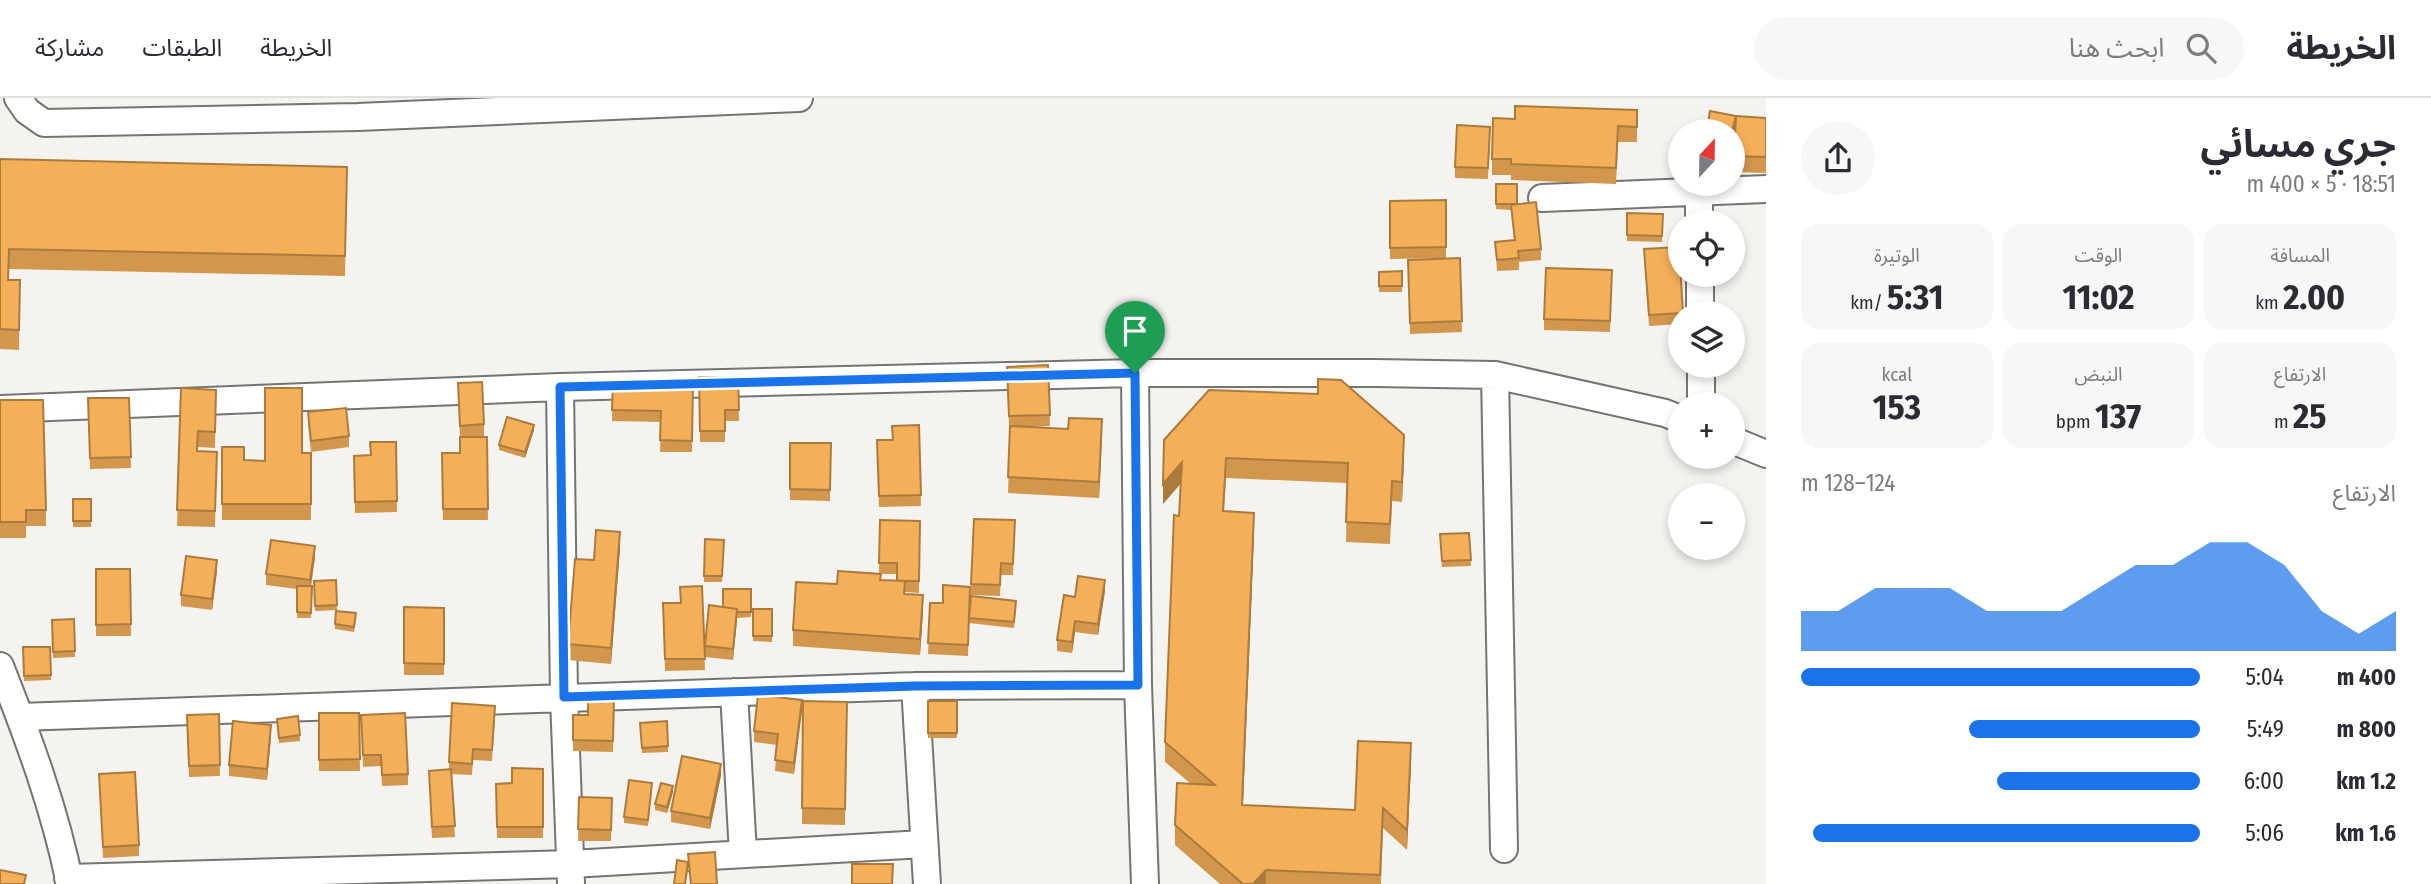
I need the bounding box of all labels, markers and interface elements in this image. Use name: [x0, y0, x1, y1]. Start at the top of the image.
search box: [1754, 17, 2244, 80]
text: الخريطة: [2286, 28, 2396, 68]
icon: search: [2182, 29, 2220, 67]
text: ابحث هنا: [2069, 33, 2164, 64]
text: مشاركة: [35, 34, 104, 62]
text: الطبقات: [142, 34, 222, 62]
text: الخريطة: [260, 34, 332, 62]
north arrow: [1668, 119, 1745, 196]
map controls: [1668, 119, 1745, 560]
button: share: [1801, 121, 1875, 195]
text: جري مسائي: [2201, 121, 2396, 167]
text: 18:51 · 5 × 400 m: [2246, 170, 2396, 198]
button: locate: [1668, 210, 1745, 287]
text: الوتيرة: [1874, 244, 1920, 267]
text: الوقت: [2075, 244, 2122, 267]
text: المسافة: [2270, 244, 2330, 267]
text: 5:31: [1887, 276, 1943, 318]
text: 11:02: [2063, 276, 2135, 318]
text: 2.00: [2283, 276, 2345, 318]
text: /km: [1850, 291, 1887, 314]
text: km: [2255, 291, 2283, 314]
pin: [1105, 301, 1165, 373]
button: layers: [1668, 301, 1745, 378]
icon: arrive: [1116, 312, 1154, 350]
text: kcal: [1881, 363, 1912, 386]
text: النبض: [2074, 363, 2123, 386]
text: الارتفاع: [2274, 363, 2326, 386]
text: 153: [1873, 386, 1921, 428]
button: +: [1668, 392, 1745, 469]
text: 137: [2095, 395, 2141, 437]
text: 25: [2293, 395, 2326, 437]
text: bpm: [2056, 410, 2095, 433]
text: m: [2274, 410, 2293, 433]
text: 124–128 m: [1801, 469, 1895, 497]
text: الارتفاع: [2333, 479, 2396, 507]
button: −: [1668, 483, 1745, 560]
text: 5:04: [2245, 663, 2284, 691]
text: 400 m: [2337, 663, 2396, 691]
text: 5:49: [2247, 715, 2284, 743]
text: 800 m: [2336, 715, 2396, 743]
text: 6:00: [2244, 767, 2284, 795]
text: 1.2 km: [2336, 767, 2396, 795]
text: 5:06: [2245, 819, 2284, 847]
text: 1.6 km: [2335, 819, 2396, 847]

